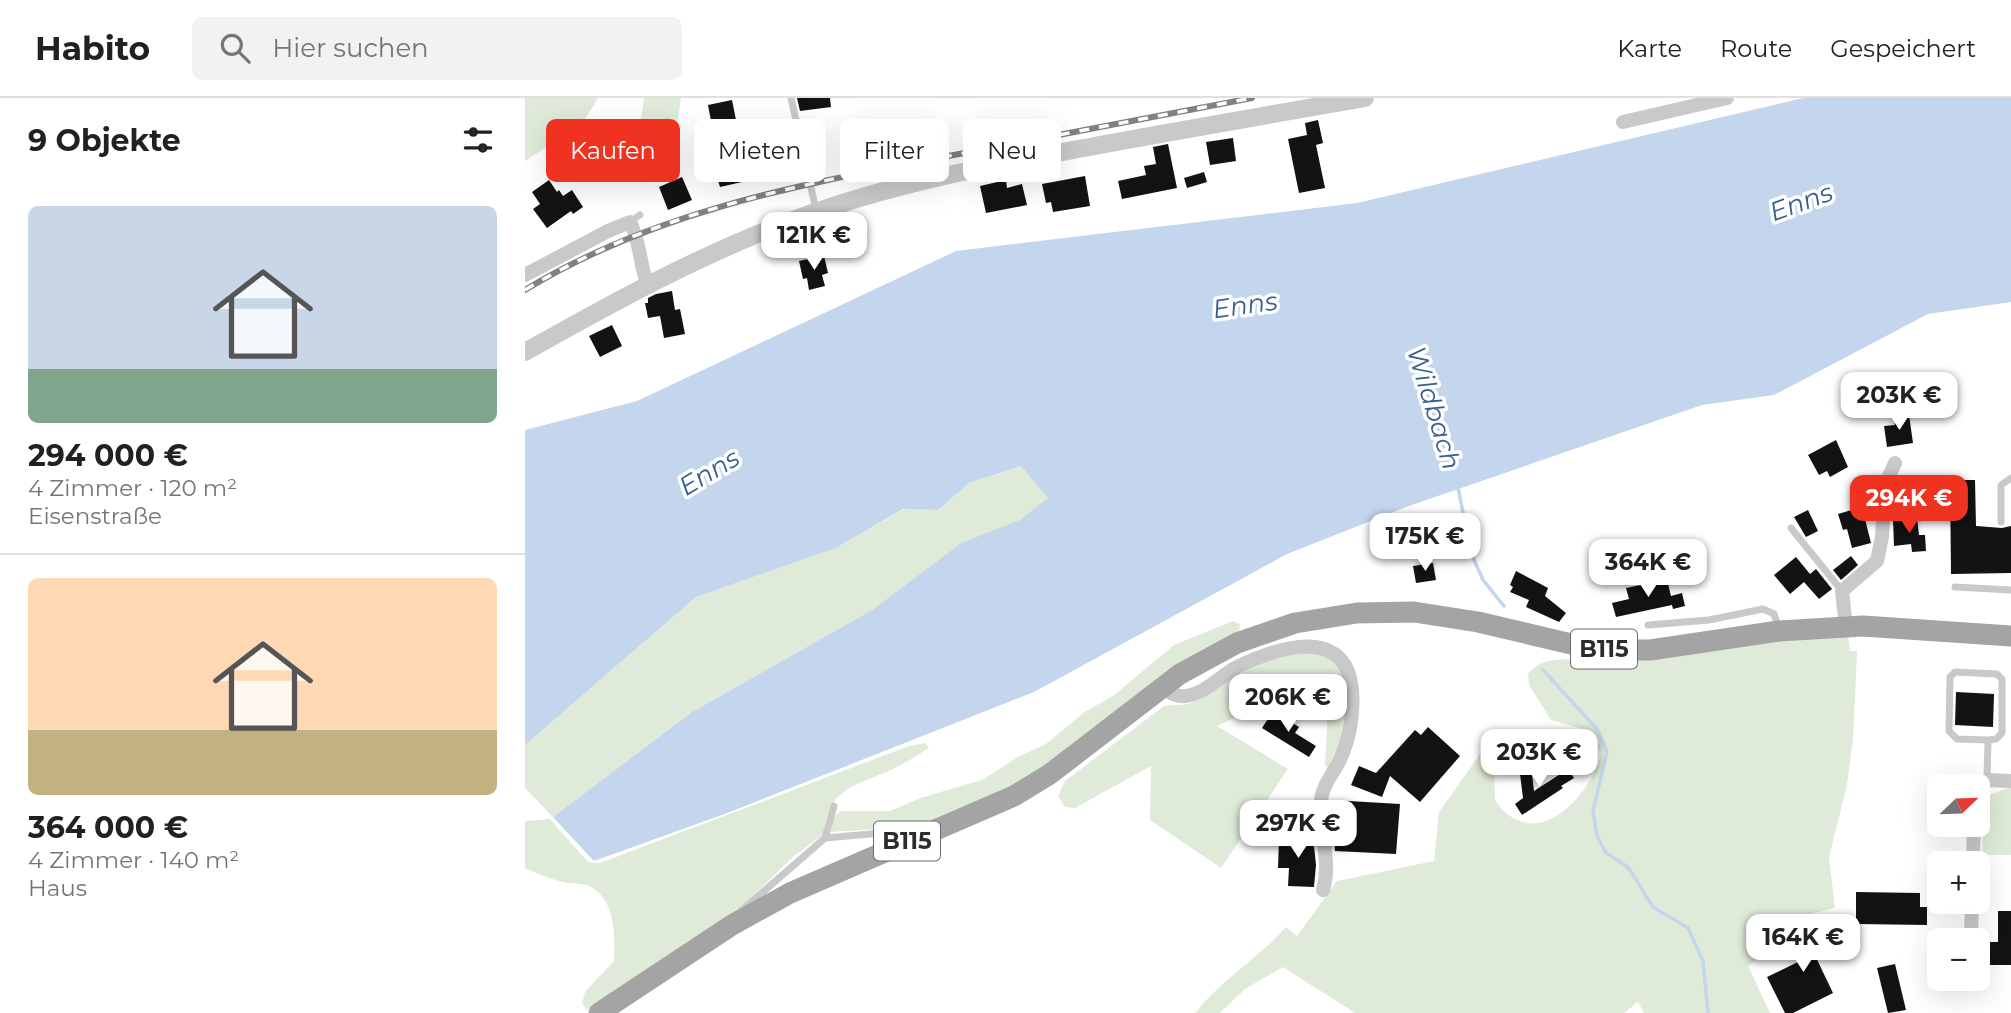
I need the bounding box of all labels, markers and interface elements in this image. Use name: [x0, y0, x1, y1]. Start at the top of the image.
search box: [192, 17, 682, 80]
text: Habito: [35, 28, 150, 68]
icon: search: [216, 29, 254, 67]
text: Hier suchen: [272, 32, 429, 64]
text: Karte: [1617, 34, 1682, 63]
text: Route: [1720, 34, 1792, 63]
text: Gespeichert: [1830, 34, 1976, 63]
chip: Kaufen: [546, 119, 680, 182]
chip: Mieten: [694, 119, 826, 182]
chip: Filter: [840, 119, 949, 182]
chip: Neu: [963, 119, 1061, 182]
icon: filters: [459, 121, 497, 159]
text: 9 Objekte: [28, 122, 181, 159]
water label: Enns: [1765, 176, 1837, 228]
pin: 121K €: [757, 212, 871, 272]
text: 121K €: [777, 221, 851, 249]
icon: home: [200, 251, 326, 377]
water label: Enns: [1210, 285, 1280, 325]
water label: Wildbach: [1400, 343, 1468, 473]
pin: 203K €: [1842, 372, 1956, 432]
text: 203K €: [1857, 381, 1941, 409]
text: 294 000 €: [28, 437, 188, 474]
water label: Enns: [673, 441, 745, 503]
text: 4 Zimmer · 120 m²: [28, 474, 237, 502]
pin: 294K €: [1852, 476, 1966, 535]
text: 294K €: [1866, 484, 1952, 512]
text: Eisenstraße: [28, 502, 162, 530]
pin: 175K €: [1368, 514, 1482, 573]
text: 175K €: [1386, 522, 1464, 550]
pin: 364K €: [1591, 540, 1705, 599]
text: 364K €: [1605, 548, 1691, 576]
icon: home: [200, 623, 326, 749]
road number: B115: [1571, 629, 1637, 668]
pin: 206K €: [1231, 674, 1345, 734]
text: 206K €: [1245, 683, 1331, 711]
pin: 203K €: [1482, 730, 1596, 789]
text: 203K €: [1497, 738, 1581, 766]
north arrow: [1927, 774, 1990, 836]
map controls: [1927, 774, 1990, 991]
pin: 297K €: [1241, 800, 1355, 860]
text: 364 000 €: [28, 809, 188, 846]
text: 297K €: [1256, 809, 1340, 837]
road number: B115: [874, 821, 940, 860]
text: 4 Zimmer · 140 m²: [28, 846, 239, 874]
button: +: [1927, 851, 1990, 914]
text: Haus: [28, 874, 87, 902]
pin: 164K €: [1746, 914, 1860, 974]
text: 164K €: [1762, 923, 1844, 951]
button: −: [1927, 928, 1990, 991]

